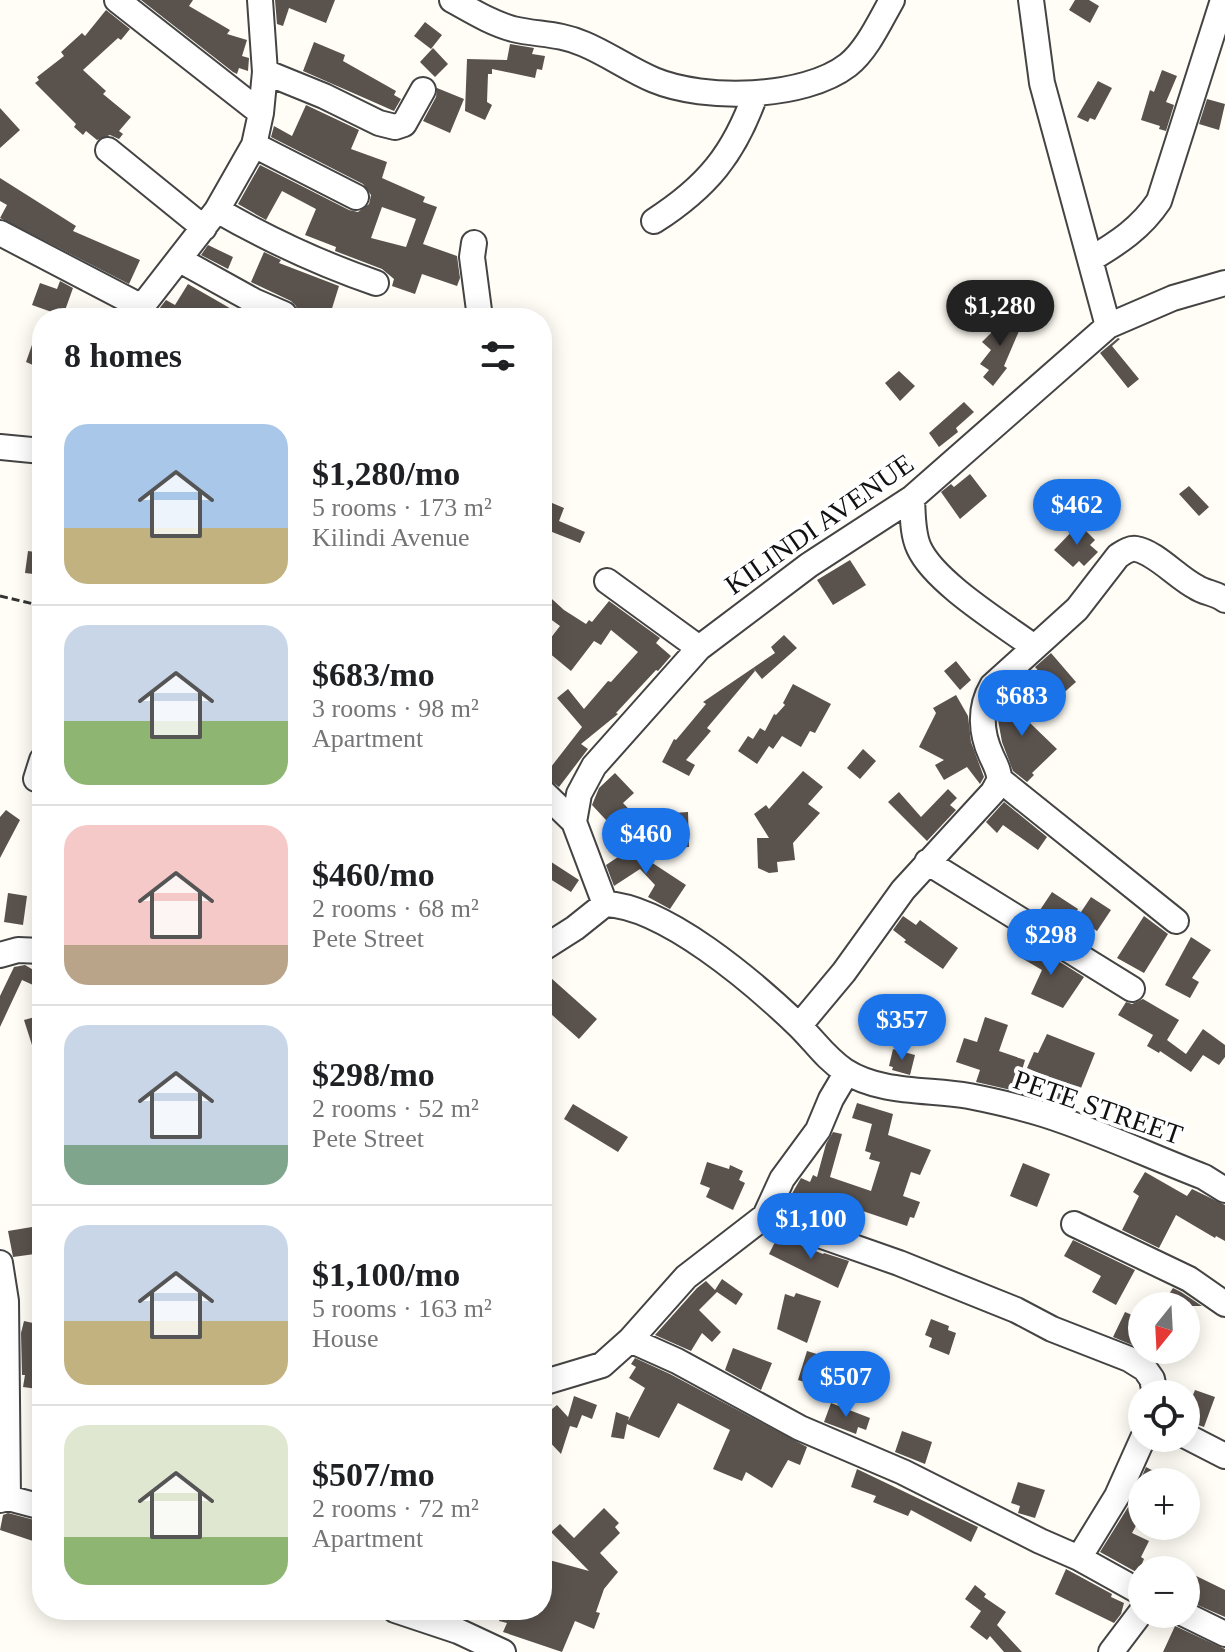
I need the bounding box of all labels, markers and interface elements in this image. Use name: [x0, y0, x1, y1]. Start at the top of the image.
pin: $1,280: [935, 280, 1065, 348]
text: $1,280: [964, 291, 1036, 320]
icon: filters: [476, 334, 520, 378]
text: 8 homes: [64, 337, 182, 374]
street label: KILINDI AVENUE: [719, 447, 919, 601]
text: $1,280/mo: [312, 455, 460, 492]
icon: home: [128, 456, 224, 552]
pin: $462: [1030, 479, 1124, 547]
text: $462: [1051, 490, 1103, 519]
text: 5 rooms · 173 m²: [312, 493, 492, 522]
text: Kilindi Avenue: [312, 523, 470, 552]
text: $683/mo: [312, 656, 435, 693]
icon: home: [128, 657, 224, 753]
pin: $683: [975, 670, 1069, 738]
text: $683: [996, 681, 1048, 710]
text: 3 rooms · 98 m²: [312, 694, 479, 723]
text: Apartment: [312, 724, 423, 753]
pin: $460: [599, 808, 693, 876]
text: $460: [620, 819, 672, 848]
text: $460/mo: [312, 856, 435, 893]
icon: home: [128, 857, 224, 953]
text: 2 rooms · 68 m²: [312, 894, 479, 923]
pin: $298: [1004, 909, 1098, 977]
text: $298: [1025, 920, 1077, 949]
text: Pete Street: [312, 924, 424, 953]
pin: $357: [855, 994, 949, 1062]
text: $357: [876, 1005, 928, 1034]
text: $298/mo: [312, 1056, 435, 1093]
icon: home: [128, 1057, 224, 1153]
street label: PETE STREET: [1009, 1064, 1187, 1150]
text: 2 rooms · 52 m²: [312, 1094, 479, 1123]
text: Pete Street: [312, 1124, 424, 1153]
pin: $1,100: [746, 1193, 876, 1261]
text: $1,100: [775, 1204, 847, 1233]
text: $1,100/mo: [312, 1256, 460, 1293]
icon: home: [128, 1257, 224, 1353]
north arrow: [1128, 1292, 1200, 1364]
map controls: [1128, 1292, 1200, 1628]
text: 5 rooms · 163 m²: [312, 1294, 492, 1323]
text: House: [312, 1324, 378, 1353]
pin: $507: [799, 1351, 893, 1419]
text: $507: [820, 1362, 872, 1391]
button: locate: [1128, 1380, 1200, 1452]
text: $507/mo: [312, 1456, 435, 1493]
icon: home: [128, 1457, 224, 1553]
button: +: [1128, 1468, 1200, 1540]
text: 2 rooms · 72 m²: [312, 1494, 479, 1523]
text: Apartment: [312, 1524, 423, 1553]
button: −: [1128, 1556, 1200, 1628]

